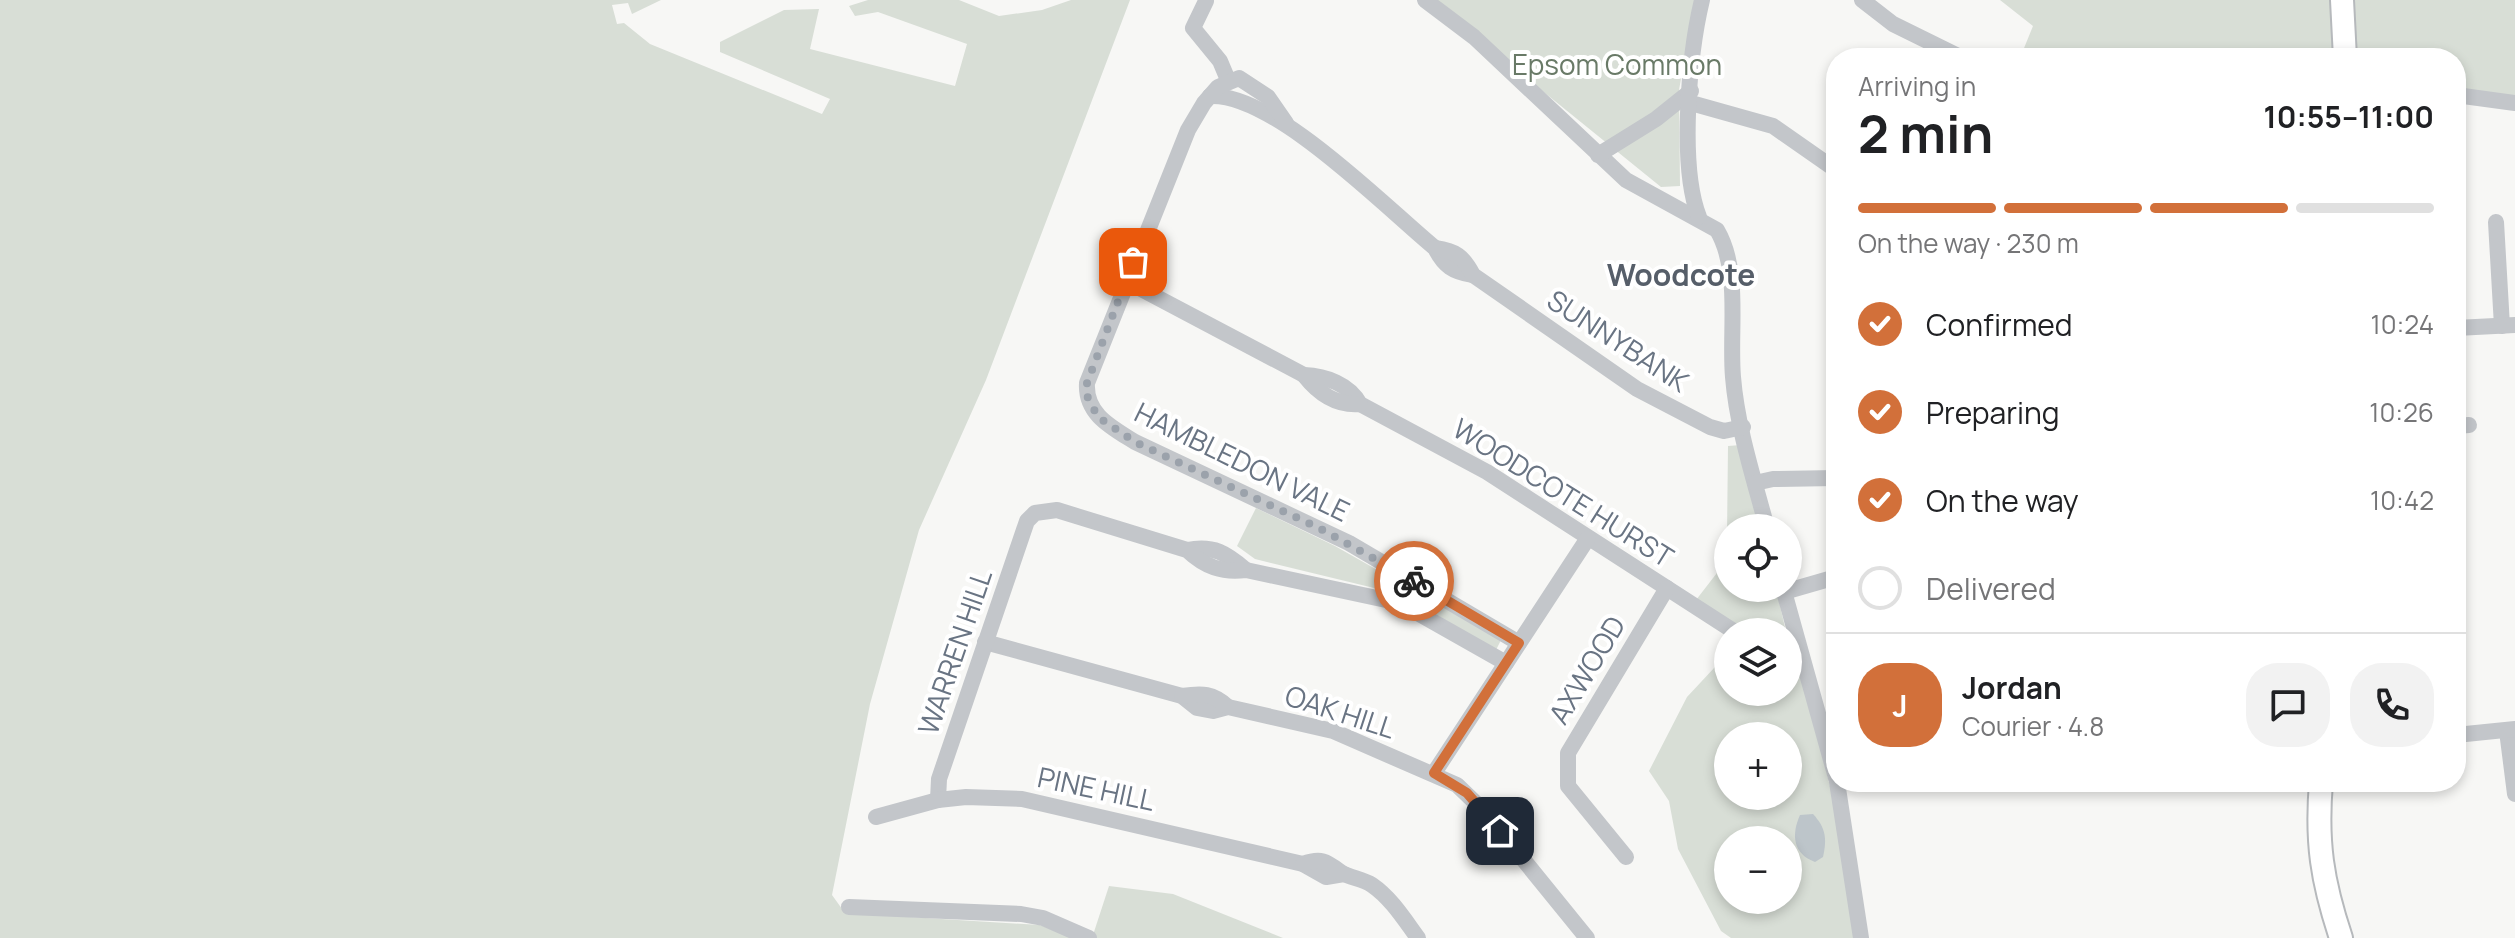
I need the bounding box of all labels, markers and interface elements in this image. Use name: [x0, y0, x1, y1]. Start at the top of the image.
park label: Epsom Common: [1512, 45, 1722, 83]
text: Arriving in: [1858, 68, 1976, 104]
text: 10:55–11:00: [2264, 96, 2434, 137]
text: 2 min: [1858, 98, 1993, 169]
text: On the way · 230 m: [1858, 225, 2079, 261]
pin: [1099, 228, 1167, 296]
icon: bag: [1111, 240, 1155, 284]
district label: Woodcote: [1607, 254, 1755, 295]
street label: SUNNYBANK: [1540, 280, 1697, 400]
icon: check: [1858, 302, 1902, 346]
text: Confirmed: [1926, 304, 2073, 345]
text: 10:24: [2371, 306, 2434, 342]
icon: check: [1858, 390, 1902, 434]
text: Preparing: [1926, 392, 2060, 433]
street label: HAMBLEDON VALE: [1129, 393, 1356, 530]
text: 10:26: [2369, 394, 2434, 430]
street label: WOODCOTE HURST: [1446, 409, 1681, 576]
icon: check: [1858, 478, 1902, 522]
text: On the way: [1926, 480, 2079, 521]
text: 10:42: [2370, 482, 2434, 518]
map controls: [1714, 514, 1802, 914]
button: locate: [1714, 514, 1802, 602]
courier: [1374, 541, 1454, 621]
icon: bike: [1392, 559, 1436, 603]
street label: WARREN HILL: [908, 564, 1000, 739]
text: Delivered: [1926, 568, 2056, 609]
street label: AXWOOD: [1539, 608, 1633, 731]
button: layers: [1714, 618, 1802, 706]
button: chat: [2246, 663, 2330, 747]
button: phone: [2350, 663, 2434, 747]
text: Jordan: [1962, 667, 2062, 708]
street label: OAK HILL: [1281, 675, 1400, 747]
text: J: [1892, 685, 1908, 726]
text: Courier · 4.8: [1962, 708, 2104, 744]
button: +: [1714, 722, 1802, 810]
street label: PINE HILL: [1034, 757, 1158, 819]
pin: [1466, 797, 1534, 865]
icon: home: [1478, 809, 1522, 853]
button: −: [1714, 826, 1802, 914]

